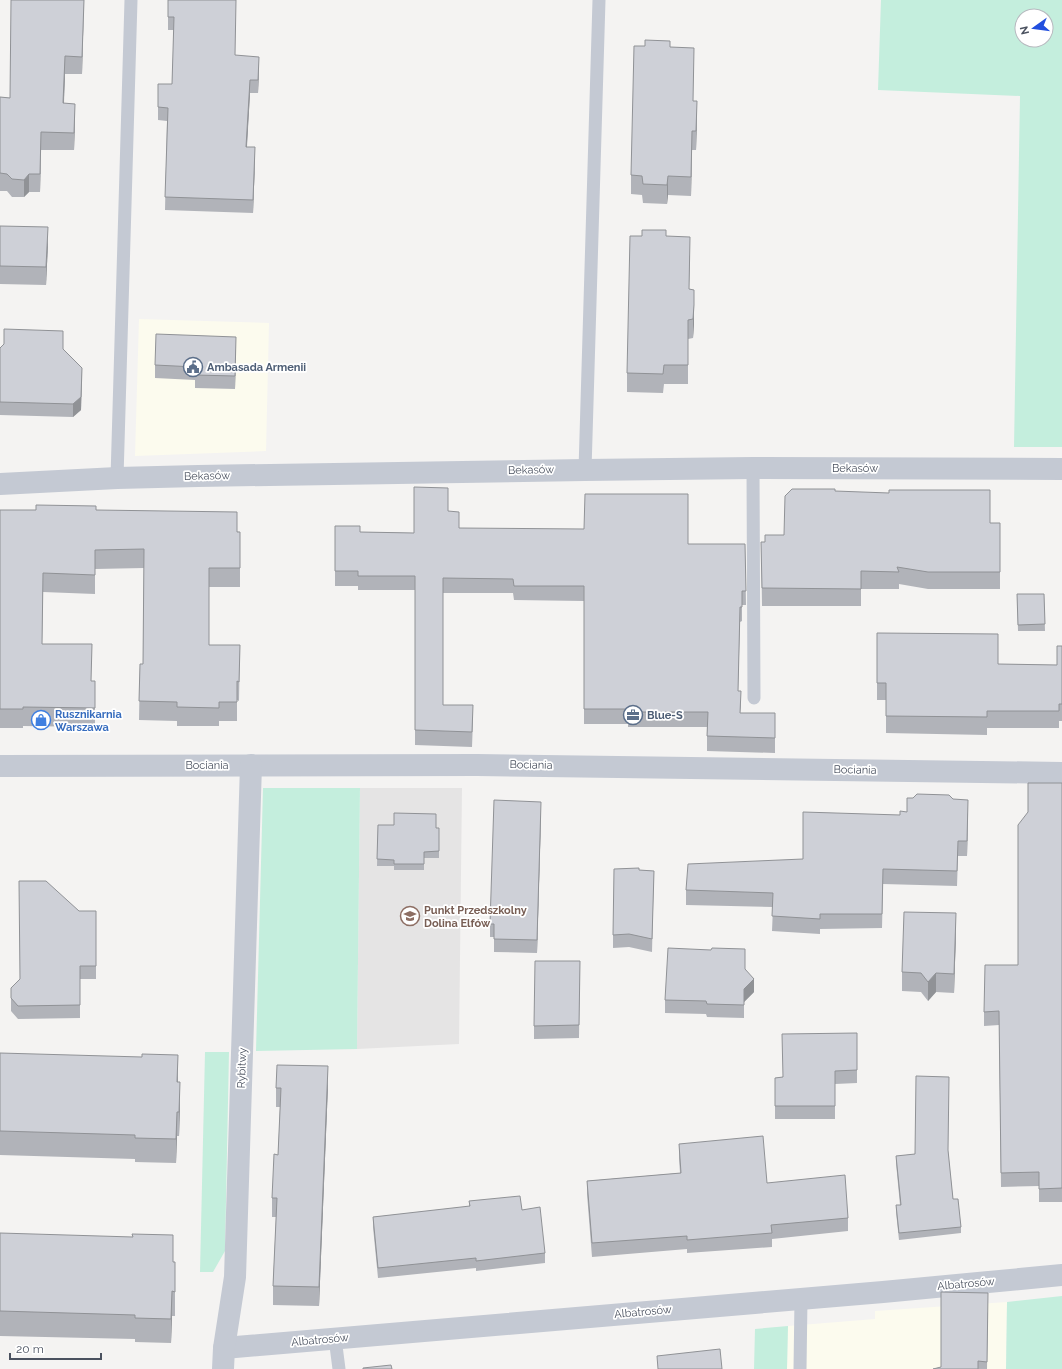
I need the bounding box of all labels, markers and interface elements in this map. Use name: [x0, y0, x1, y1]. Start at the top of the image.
north arrow: [1014, 8, 1054, 48]
text: N: [1017, 25, 1032, 36]
public building icon: Ambasada Armenii: [182, 356, 204, 378]
place label: Ambasada Armenii: [207, 361, 306, 374]
street label: Bekasów: [832, 462, 878, 475]
street label: Bekasów: [508, 463, 554, 477]
street label: Bekasów: [184, 469, 230, 483]
office icon: Blue-S: [622, 704, 644, 726]
place label: Rusznikarnia Warszawa: [55, 708, 122, 734]
shop icon: Rusznikarnia Warszawa: [30, 709, 52, 731]
place label: Blue-S: [647, 709, 683, 722]
street label: Bociania: [509, 758, 553, 772]
street label: Bociania: [185, 759, 229, 772]
street label: Bociania: [833, 763, 877, 777]
place label: Punkt Przedszkolny Dolina Elfów: [424, 904, 527, 930]
school or university icon: Punkt Przedszkolny Dolina Elfów: [399, 905, 421, 927]
street label: Rybitwy: [235, 1047, 249, 1089]
street label: Albatrosów: [937, 1275, 995, 1293]
street label: Albatrosów: [614, 1303, 672, 1321]
street label: Albatrosów: [291, 1331, 349, 1349]
scale bar: [10, 1335, 101, 1361]
text: 20 m: [16, 1342, 44, 1356]

